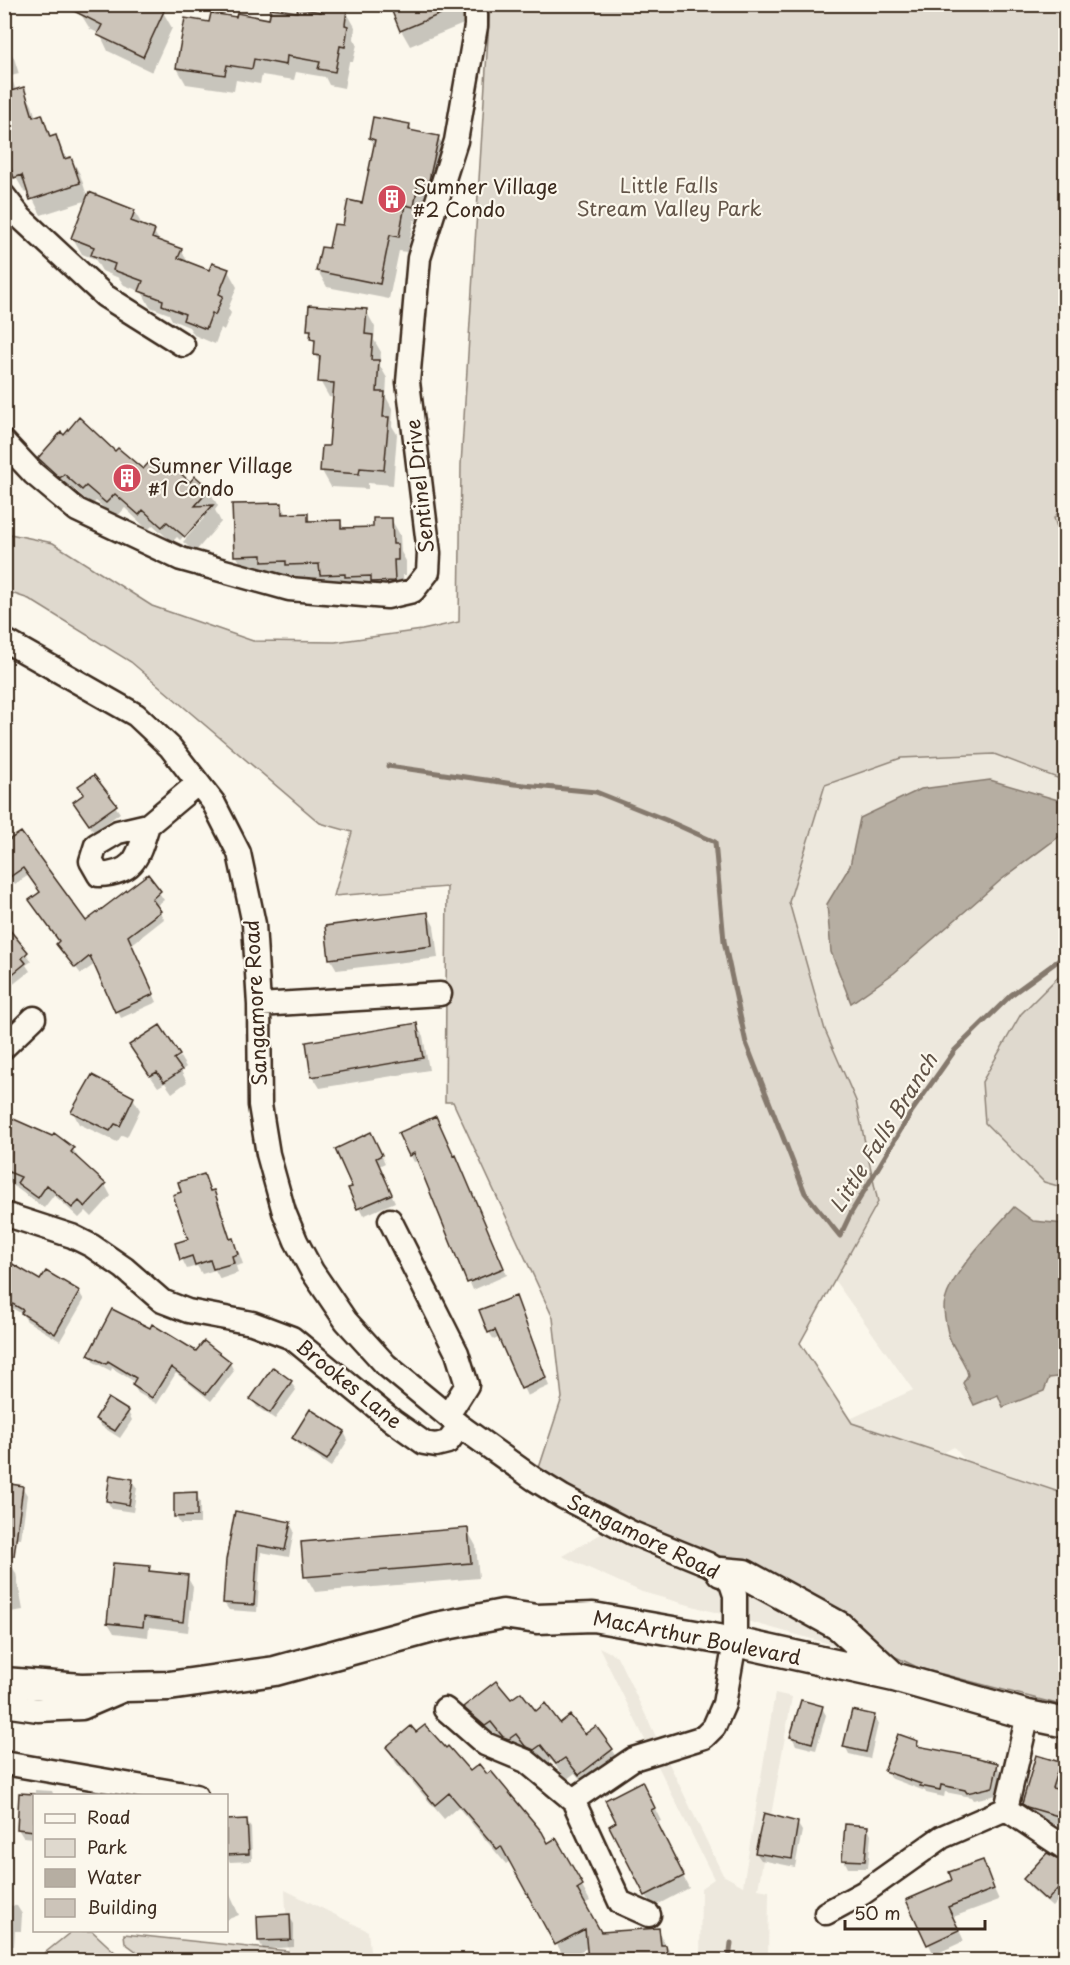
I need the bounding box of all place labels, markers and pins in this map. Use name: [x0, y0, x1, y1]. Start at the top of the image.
place label: Sumner Village #2 Condo: [413, 171, 558, 224]
building icon: Sumner Village #2 Condo: [376, 183, 408, 215]
place label: Sumner Village #1 Condo: [148, 450, 293, 503]
building icon: Sumner Village #1 Condo: [111, 462, 143, 494]

